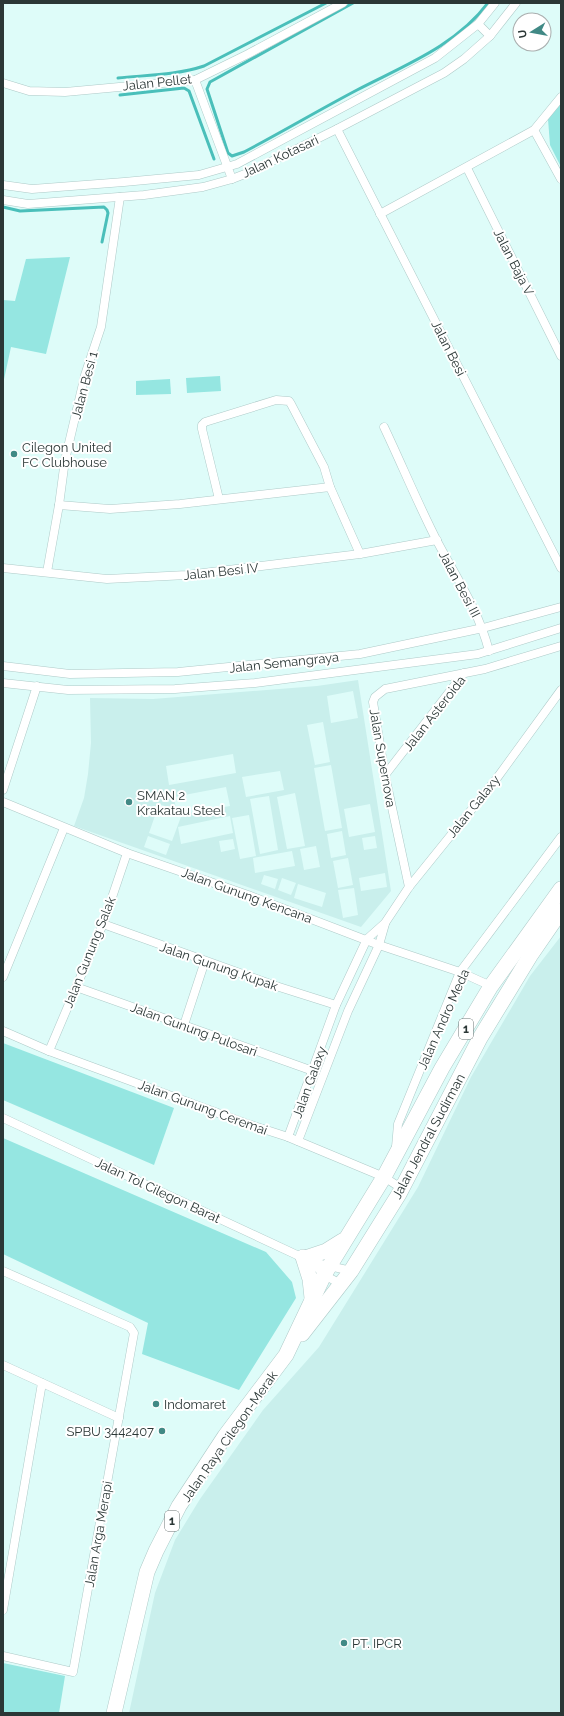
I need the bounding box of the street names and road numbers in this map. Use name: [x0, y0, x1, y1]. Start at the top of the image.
street label: Jalan Pellet: [122, 71, 193, 94]
street label: Jalan Kotasari: [240, 132, 321, 181]
street label: Jalan Baja V: [490, 227, 537, 298]
street label: Jalan Besi: [428, 318, 469, 378]
street label: Jalan Besi 1: [68, 349, 101, 420]
street label: Jalan Besi III: [436, 548, 483, 620]
street label: Jalan Besi IV: [183, 560, 260, 583]
street label: Jalan Semangraya: [228, 649, 340, 676]
street label: Jalan Asteroida: [400, 673, 468, 754]
street label: Jalan Supernova: [366, 708, 399, 808]
street label: Jalan Galaxy: [444, 772, 503, 840]
street label: Jalan Gunung Kencana: [179, 865, 314, 926]
street label: Jalan Gunung Salak: [60, 894, 119, 1010]
street label: Jalan Gunung Kupak: [158, 939, 280, 994]
street label: Jalan Andro Meda: [415, 967, 472, 1072]
street label: Jalan Gunung Pulosari: [128, 1000, 259, 1059]
road number: 1: [459, 1019, 473, 1039]
street label: Jalan Galaxy: [290, 1044, 329, 1120]
street label: Jalan Jendral Sudirman: [389, 1071, 468, 1201]
street label: Jalan Gunung Ceremai: [136, 1077, 269, 1138]
street label: Jalan Tol Cilegon Barat: [93, 1155, 223, 1226]
street label: Jalan Raya Cilegon-Merak: [178, 1368, 280, 1505]
street label: Jalan Arga Merapi: [82, 1480, 115, 1588]
road number: 1: [165, 1511, 179, 1531]

